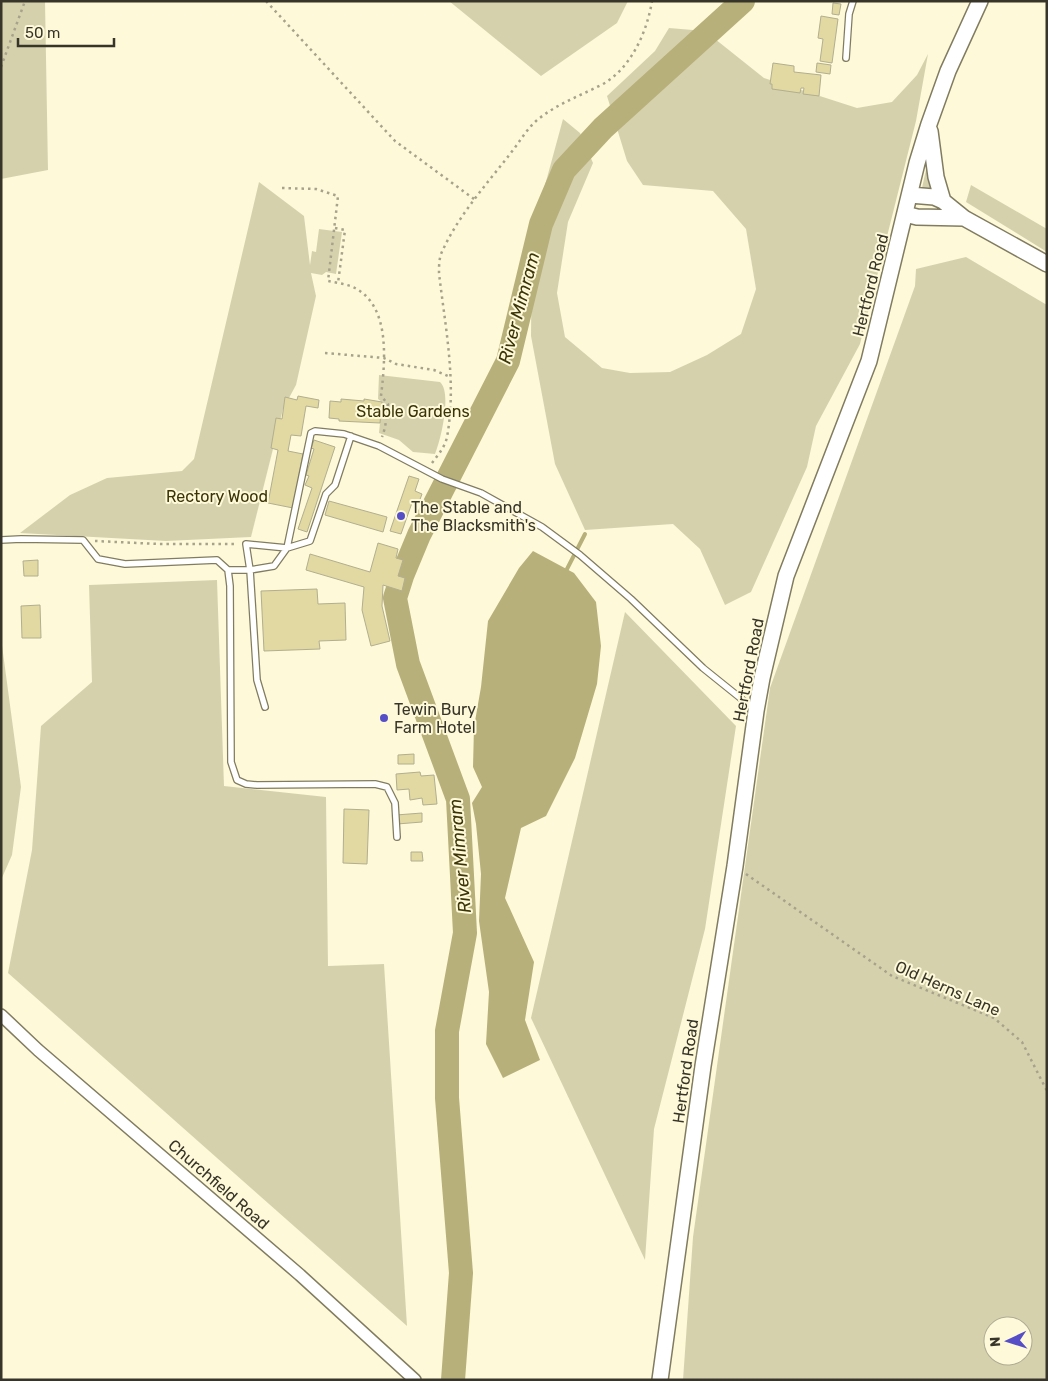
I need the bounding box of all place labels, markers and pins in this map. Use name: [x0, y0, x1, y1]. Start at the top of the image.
place label: The Stable and The Blacksmith's: [411, 498, 536, 535]
marker: The Stable and The Blacksmith's: [395, 510, 407, 522]
place label: Tewin Bury Farm Hotel: [394, 700, 476, 737]
marker: Tewin Bury Farm Hotel: [378, 712, 390, 724]

